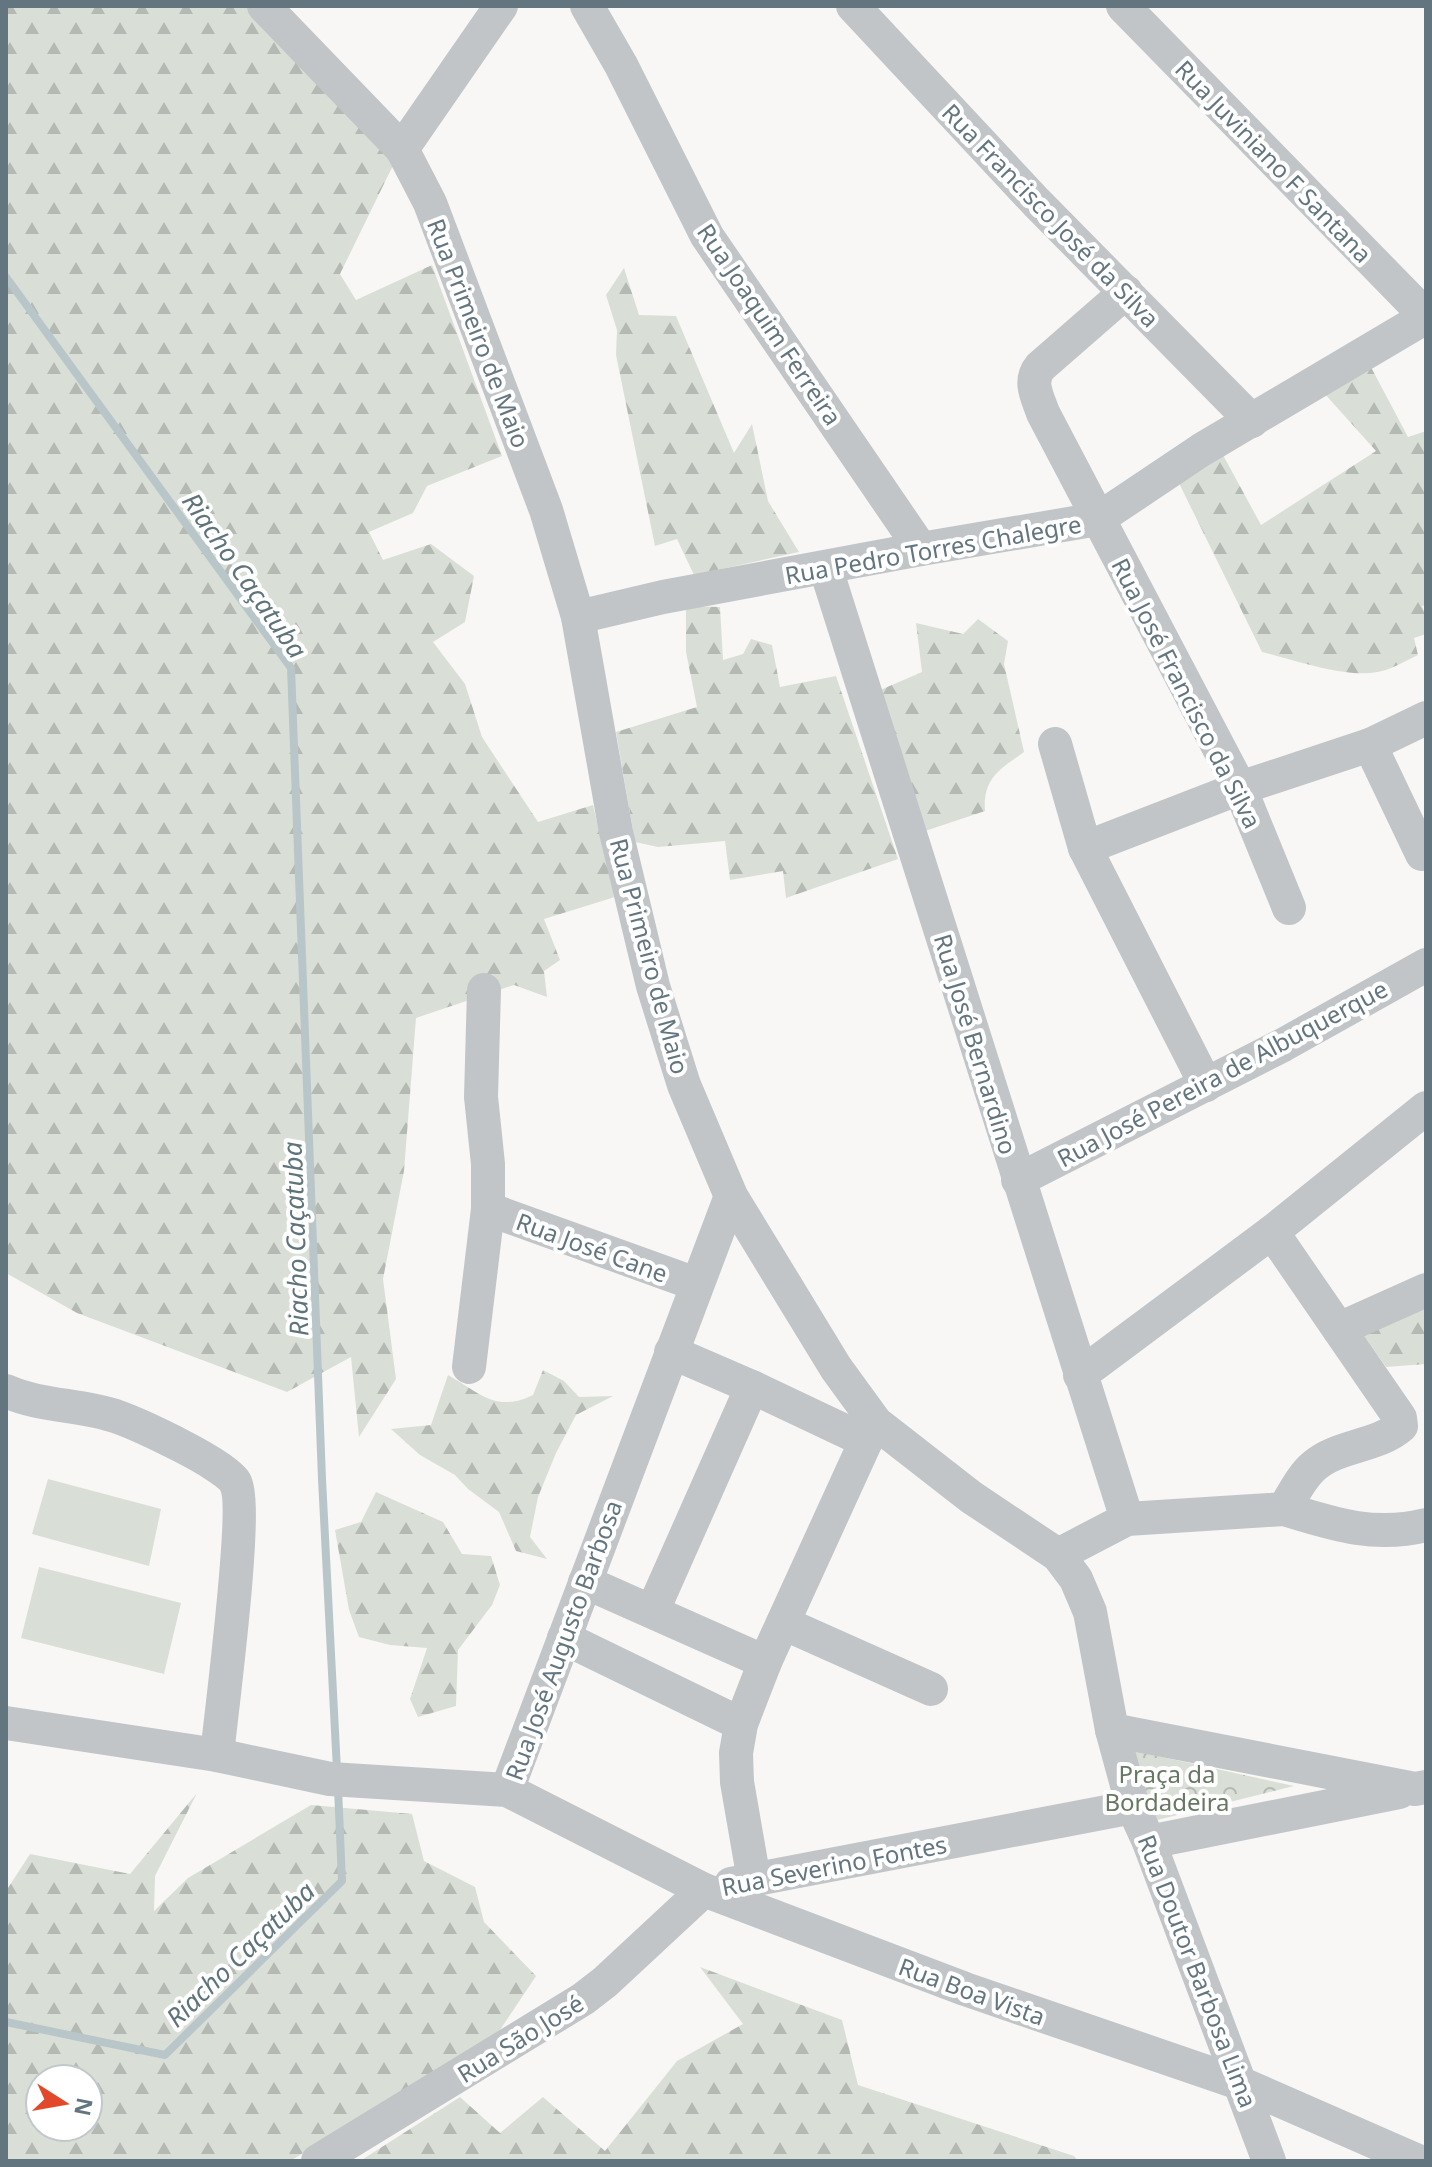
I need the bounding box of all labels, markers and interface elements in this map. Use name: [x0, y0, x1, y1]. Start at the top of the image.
street label: Rua Juviniano F Santana: [1168, 52, 1380, 270]
street label: Rua Francisco José da Silva: [935, 96, 1167, 334]
street label: Rua Primeiro de Maio: [420, 214, 538, 452]
street label: Rua Joaquim Ferreira: [690, 217, 850, 431]
water label: Riacho Caçatuba: [174, 485, 316, 665]
street label: Rua Pedro Torres Chalegre: [782, 507, 1084, 591]
street label: Rua José Francisco da Silva: [1104, 552, 1270, 834]
street label: Rua Primeiro de Maio: [603, 834, 697, 1078]
street label: Rua José Bernardino: [927, 930, 1025, 1158]
street label: Rua José Pereira de Albuquerque: [1051, 972, 1393, 1174]
water label: Riacho Caçatuba: [274, 1141, 316, 1337]
street label: Rua José Cane: [512, 1204, 672, 1290]
street label: Rua José Augusto Barbosa: [497, 1495, 629, 1785]
park label: Praça da Bordadeira: [1104, 1757, 1230, 1818]
street label: Rua Severino Fontes: [719, 1827, 949, 1903]
street label: Rua Doutor Barbosa Lima: [1131, 1830, 1265, 2112]
water label: Riacho Caçatuba: [157, 1873, 323, 2035]
street label: Rua Boa Vista: [894, 1949, 1050, 2033]
street label: Rua São José: [451, 1986, 589, 2090]
north arrow: [24, 2063, 104, 2143]
text: N: [68, 2095, 101, 2119]

